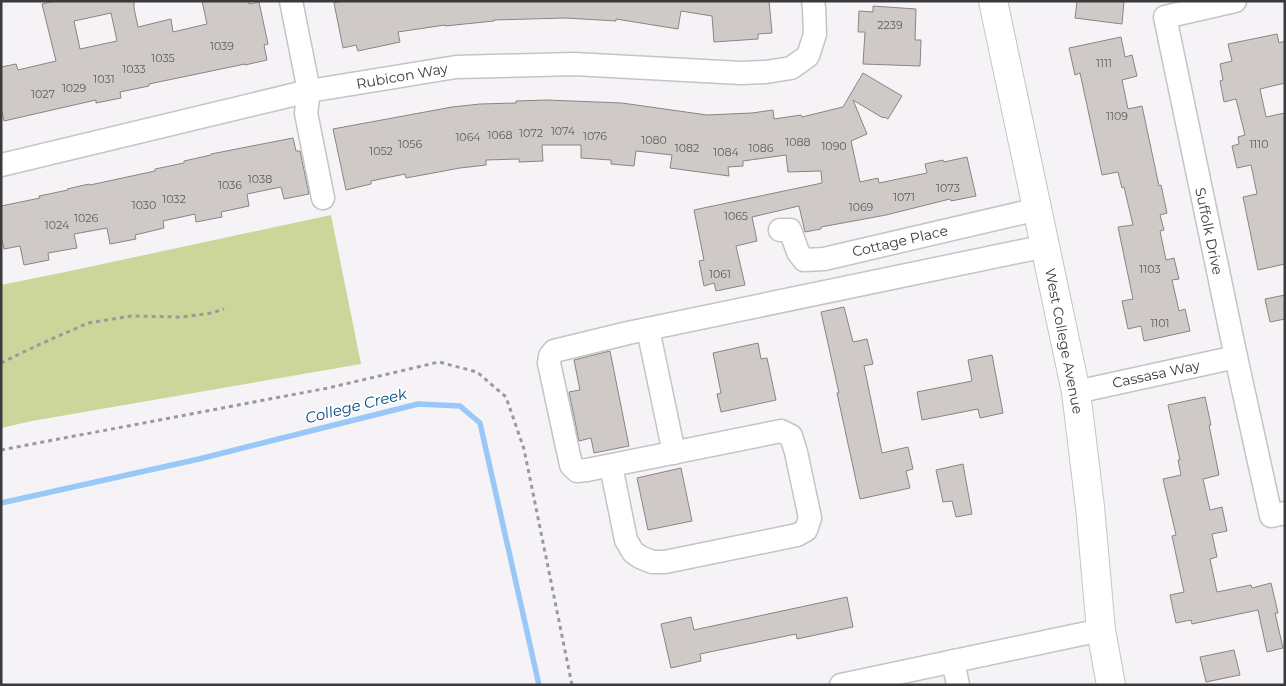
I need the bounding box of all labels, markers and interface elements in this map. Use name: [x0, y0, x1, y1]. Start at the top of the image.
house number: 2239: [877, 18, 903, 32]
house number: 1039: [210, 39, 234, 53]
house number: 1035: [151, 51, 175, 65]
house number: 1111: [1096, 56, 1112, 70]
street label: Rubicon Way: [355, 59, 450, 93]
house number: 1033: [122, 62, 146, 76]
house number: 1031: [93, 72, 115, 86]
house number: 1029: [62, 81, 86, 95]
house number: 1027: [31, 87, 55, 101]
house number: 1109: [1106, 109, 1128, 123]
house number: 1074: [551, 124, 576, 138]
house number: 1072: [519, 126, 543, 140]
house number: 1068: [488, 128, 512, 142]
house number: 1076: [583, 129, 607, 143]
house number: 1064: [455, 130, 481, 144]
house number: 1080: [641, 133, 667, 147]
house number: 1088: [785, 135, 811, 149]
house number: 1056: [398, 137, 422, 151]
house number: 1110: [1249, 137, 1269, 151]
house number: 1090: [821, 139, 847, 153]
house number: 1082: [675, 141, 699, 155]
house number: 1086: [749, 141, 774, 155]
house number: 1052: [369, 144, 393, 158]
house number: 1084: [713, 145, 739, 159]
house number: 1038: [248, 172, 272, 186]
house number: 1036: [218, 178, 242, 192]
house number: 1073: [936, 181, 960, 195]
street label: Suffolk Drive: [1191, 186, 1227, 276]
house number: 1071: [893, 190, 915, 204]
house number: 1032: [162, 192, 186, 206]
house number: 1030: [132, 198, 156, 212]
house number: 1069: [849, 200, 874, 214]
house number: 1065: [724, 209, 748, 223]
house number: 1026: [74, 211, 98, 225]
house number: 1024: [45, 218, 70, 232]
street label: Cottage Place: [850, 221, 950, 261]
house number: 1103: [1139, 262, 1161, 276]
street label: West College Avenue: [1041, 266, 1087, 416]
house number: 1061: [709, 267, 731, 281]
house number: 1101: [1150, 316, 1170, 330]
street label: Cassasa Way: [1111, 356, 1202, 392]
water label: College Creek: [303, 383, 410, 427]

